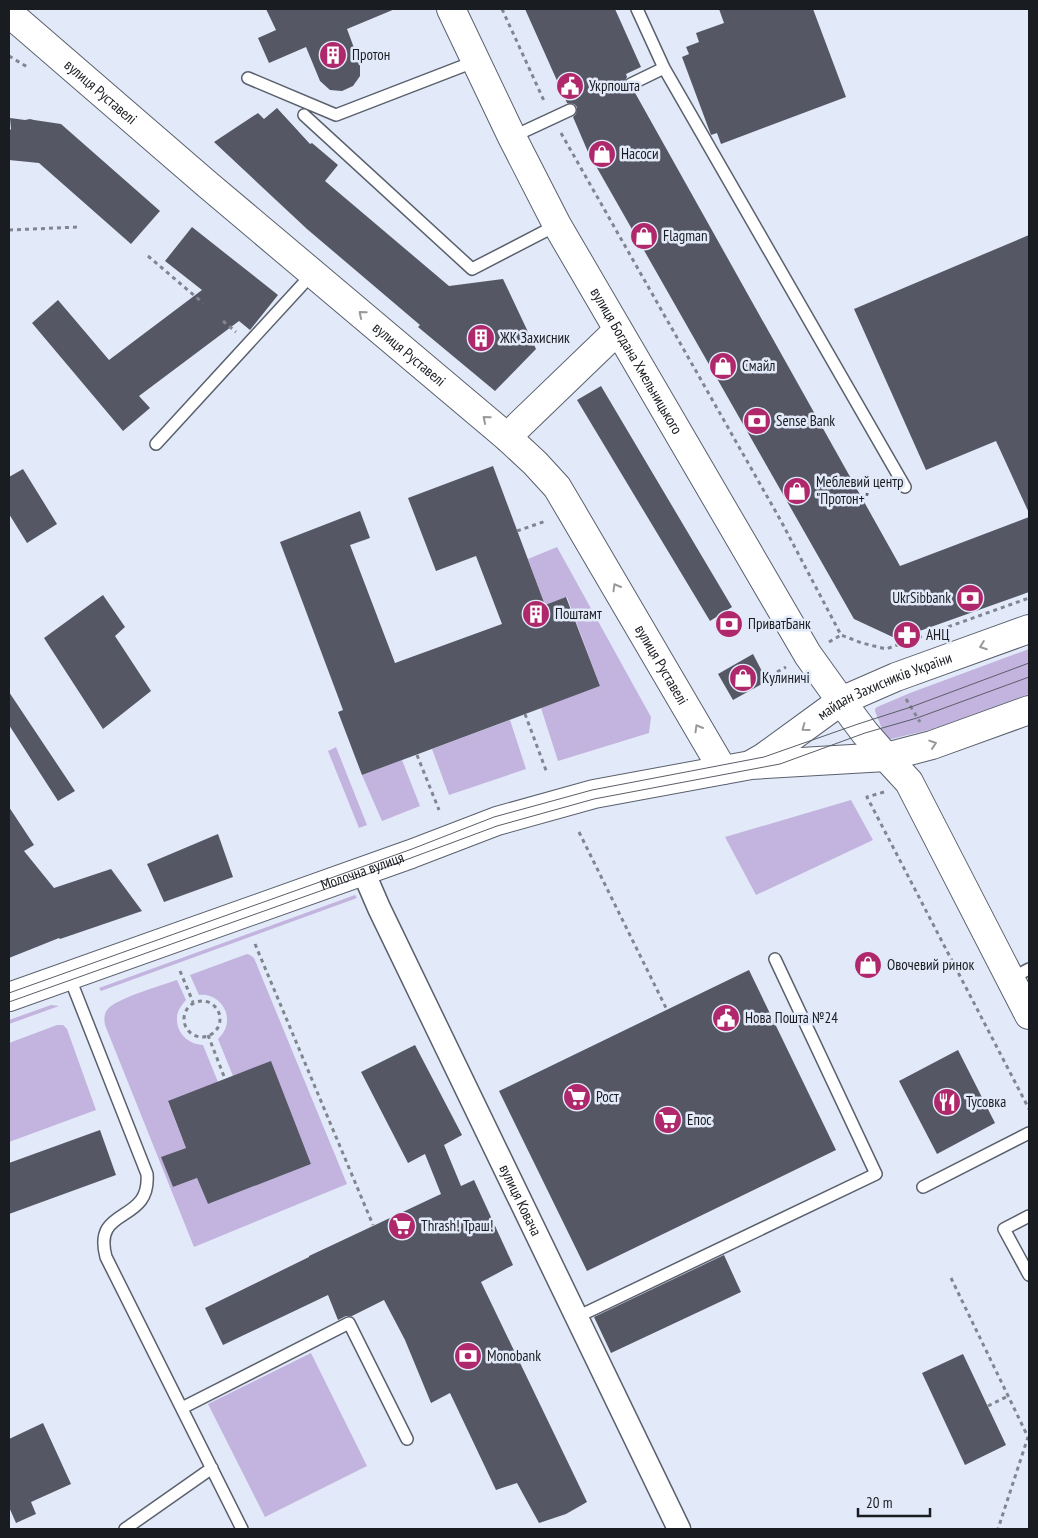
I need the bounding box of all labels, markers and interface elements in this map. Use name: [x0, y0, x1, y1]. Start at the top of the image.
building icon: Протон: [318, 40, 348, 70]
place label: Протон: [352, 45, 390, 64]
street label: вулиця Руставелі: [61, 55, 141, 128]
public building icon: Укрпошта: [555, 71, 585, 101]
place label: Укрпошта: [589, 76, 640, 95]
shop icon: Насоси: [587, 139, 617, 169]
place label: Насоси: [621, 144, 659, 163]
shop icon: Flagman: [629, 221, 659, 251]
place label: Flagman: [663, 226, 708, 245]
street label: вулиця Богдана Хмельницького: [587, 284, 687, 437]
one-way arrow: [358, 311, 367, 320]
street label: вулиця Руставелі: [369, 318, 450, 390]
building icon: ЖК Захисник: [466, 323, 496, 353]
place label: ЖК Захисник: [499, 328, 570, 347]
shop icon: Смайл: [708, 351, 738, 381]
place label: Смайл: [742, 356, 775, 375]
bank icon: Sense Bank: [742, 406, 772, 436]
place label: Sense Bank: [776, 411, 835, 430]
one-way arrow: [482, 415, 491, 424]
place label: Меблевий центр "Протон+": [816, 472, 904, 508]
shop icon: Меблевий центр "Протон+": [782, 476, 812, 506]
bank icon: UkrSibbank: [955, 583, 985, 613]
one-way arrow: [612, 584, 622, 593]
place label: UkrSibbank: [892, 588, 951, 607]
building icon: Поштамт: [521, 599, 551, 629]
place label: Поштамт: [555, 604, 602, 623]
bank icon: ПриватБанк: [714, 609, 744, 639]
place label: ПриватБанк: [748, 614, 811, 633]
pharmacy icon: АНЦ: [892, 620, 922, 650]
street label: вулиця Руставелі: [631, 621, 693, 708]
place label: АНЦ: [926, 625, 949, 644]
one-way arrow: [980, 640, 988, 650]
street label: майдан Захисників України: [813, 648, 954, 724]
shop icon: Кулиничі: [728, 663, 758, 693]
place label: Кулиничі: [762, 668, 810, 687]
one-way arrow: [802, 722, 811, 730]
one-way arrow: [694, 724, 704, 733]
one-way arrow: [929, 740, 937, 750]
street label: Молочна вулиця: [318, 847, 406, 894]
shop icon: Овочевий ринок: [853, 950, 883, 980]
place label: Овочевий ринок: [887, 955, 974, 974]
public building icon: Нова Пошта №24: [711, 1003, 741, 1033]
place label: Нова Пошта №24: [745, 1008, 838, 1027]
supermarket icon: Рост: [562, 1082, 592, 1112]
place label: Рост: [596, 1087, 619, 1106]
restaurant icon: Тусовка: [932, 1087, 962, 1117]
place label: Тусовка: [966, 1092, 1006, 1111]
supermarket icon: Епос: [653, 1105, 683, 1135]
place label: Епос: [687, 1110, 712, 1129]
street label: вулиця Ковача: [495, 1161, 546, 1239]
supermarket icon: Thrash! Траш!: [387, 1211, 417, 1241]
place label: Thrash! Траш!: [421, 1216, 493, 1235]
bank icon: Monobank: [453, 1341, 483, 1371]
place label: Monobank: [487, 1346, 541, 1365]
scale bar: [858, 1486, 930, 1518]
text: 20 m: [866, 1493, 892, 1512]

